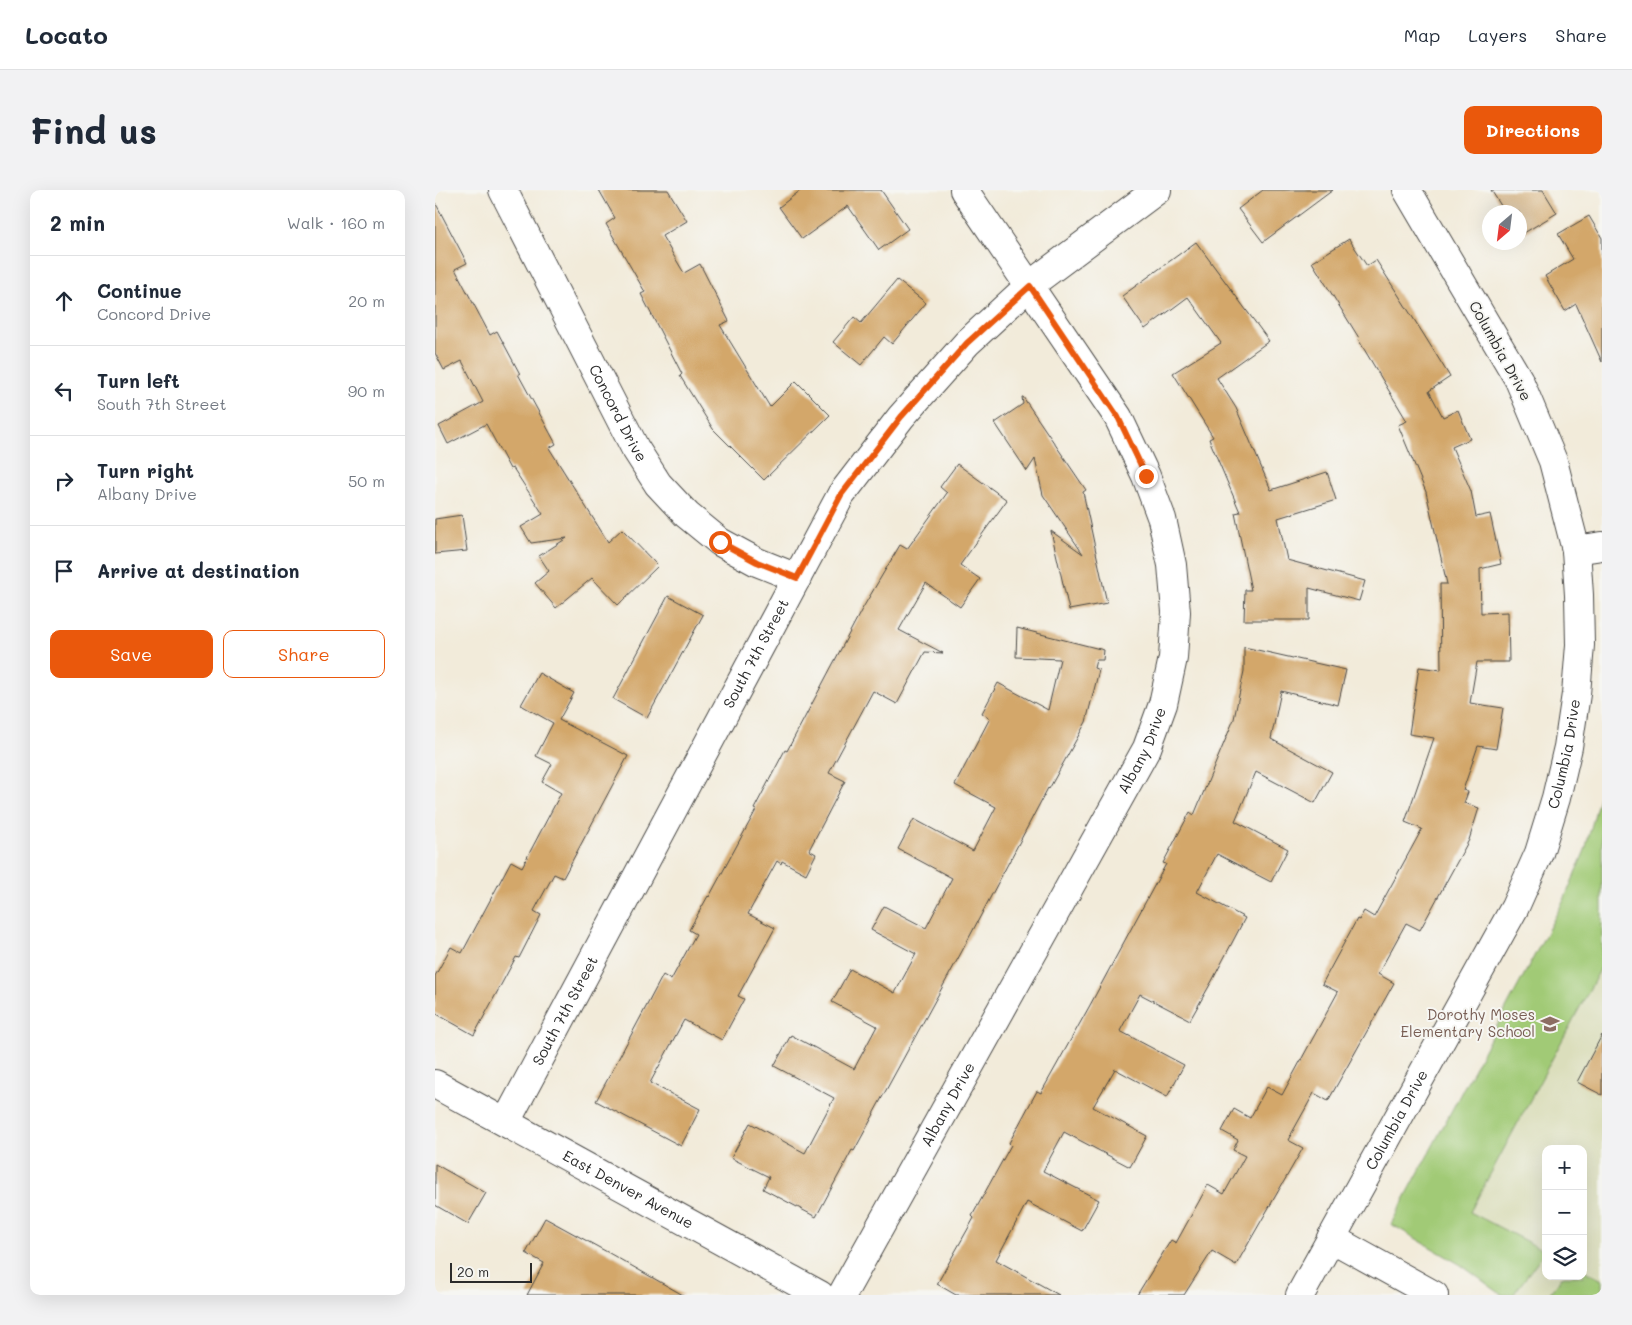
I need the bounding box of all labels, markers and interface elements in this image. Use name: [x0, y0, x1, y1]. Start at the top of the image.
text: Locato: [25, 19, 108, 50]
text: Map: [1404, 23, 1440, 47]
text: Layers: [1468, 23, 1527, 47]
text: Share: [1555, 23, 1607, 47]
button: Directions: [1464, 106, 1602, 154]
text: Find us: [30, 107, 157, 153]
north arrow: [1482, 205, 1527, 250]
text: 2 min: [50, 209, 105, 236]
text: Walk · 160 m: [287, 212, 385, 233]
text: Continue: [97, 278, 182, 303]
icon: ahead: [50, 287, 78, 315]
text: 20 m: [348, 290, 385, 311]
street label: Columbia Drive: [1465, 297, 1537, 404]
text: Concord Drive: [97, 303, 211, 324]
street label: Concord Drive: [585, 361, 652, 465]
text: Turn left: [97, 368, 180, 393]
icon: left: [50, 377, 78, 405]
text: 90 m: [348, 380, 385, 401]
text: South 7th Street: [97, 393, 226, 414]
text: Turn right: [97, 458, 194, 483]
route end: [1135, 465, 1158, 488]
icon: right: [50, 467, 78, 495]
text: 50 m: [348, 470, 385, 491]
text: Albany Drive: [97, 483, 197, 504]
route start: [709, 531, 732, 554]
icon: arrive: [50, 557, 78, 585]
text: Arrive at destination: [97, 558, 300, 583]
street label: South 7th Street: [718, 595, 793, 711]
button: Save: [50, 630, 213, 678]
button: Share: [223, 630, 385, 678]
street label: Columbia Drive: [1542, 698, 1584, 811]
street label: Albany Drive: [1112, 704, 1170, 797]
street label: South 7th Street: [527, 952, 602, 1069]
place label: Dorothy Moses Elementary School: [1400, 1004, 1535, 1041]
school or university icon: Dorothy Moses Elementary School: [1539, 1013, 1561, 1035]
street label: Albany Drive: [916, 1058, 979, 1150]
street label: Columbia Drive: [1360, 1066, 1432, 1173]
street label: East Denver Avenue: [560, 1145, 697, 1233]
map controls: [1542, 1145, 1587, 1280]
button: +: [1542, 1145, 1587, 1190]
button: −: [1542, 1190, 1587, 1235]
button: layers: [1542, 1235, 1587, 1280]
scale bar: [450, 1260, 533, 1283]
text: 20 m: [457, 1262, 489, 1281]

